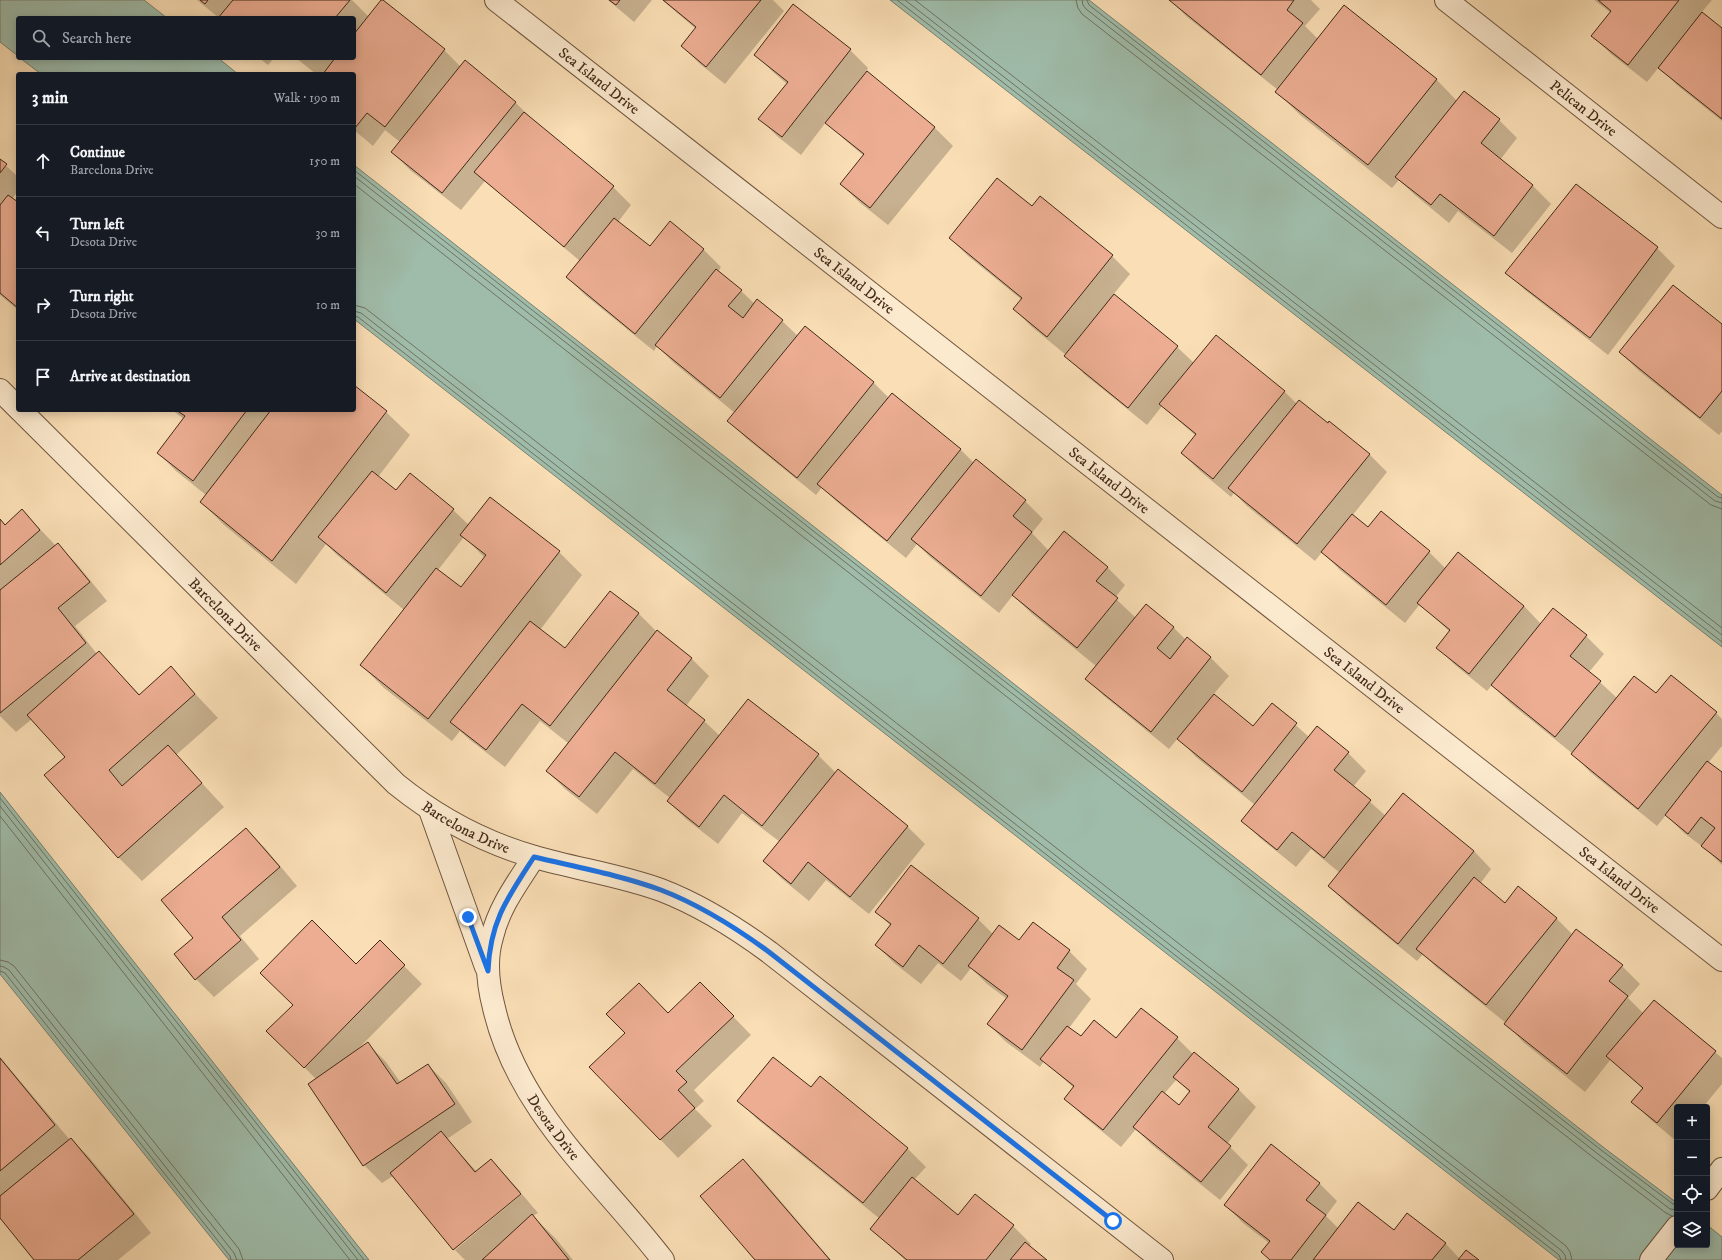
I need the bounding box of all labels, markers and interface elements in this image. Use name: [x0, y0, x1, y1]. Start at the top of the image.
search box: [16, 16, 356, 60]
icon: search: [30, 27, 52, 49]
text: Search here: [62, 29, 131, 48]
street label: Sea Island Drive: [554, 44, 643, 119]
street label: Pelican Drive: [1546, 76, 1621, 141]
text: 3 min: [32, 87, 68, 109]
text: Walk · 190 m: [274, 90, 340, 106]
text: Continue: [70, 143, 125, 162]
icon: ahead: [32, 150, 54, 172]
text: 150 m: [309, 153, 340, 169]
text: Barcelona Drive: [70, 162, 154, 178]
text: Turn left: [70, 215, 124, 234]
icon: left: [32, 222, 54, 244]
text: 30 m: [316, 225, 340, 241]
text: Desota Drive: [70, 234, 137, 250]
street label: Sea Island Drive: [810, 243, 898, 319]
text: Turn right: [70, 287, 133, 306]
icon: right: [32, 294, 54, 316]
text: 10 m: [316, 297, 340, 313]
text: Desota Drive: [70, 306, 137, 322]
icon: arrive: [32, 366, 54, 388]
text: Arrive at destination: [70, 367, 190, 386]
street label: Sea Island Drive: [1065, 443, 1153, 518]
street label: Barcelona Drive: [184, 574, 266, 656]
street label: Sea Island Drive: [1320, 643, 1408, 718]
street label: Barcelona Drive: [418, 797, 512, 858]
street label: Sea Island Drive: [1575, 843, 1664, 918]
route end: [459, 908, 477, 926]
street label: Desota Drive: [522, 1091, 584, 1164]
map controls: [1674, 1104, 1710, 1248]
button: +: [1674, 1104, 1710, 1140]
button: −: [1674, 1140, 1710, 1176]
button: locate: [1674, 1176, 1710, 1212]
route start: [1104, 1212, 1122, 1230]
button: layers: [1674, 1212, 1710, 1248]

